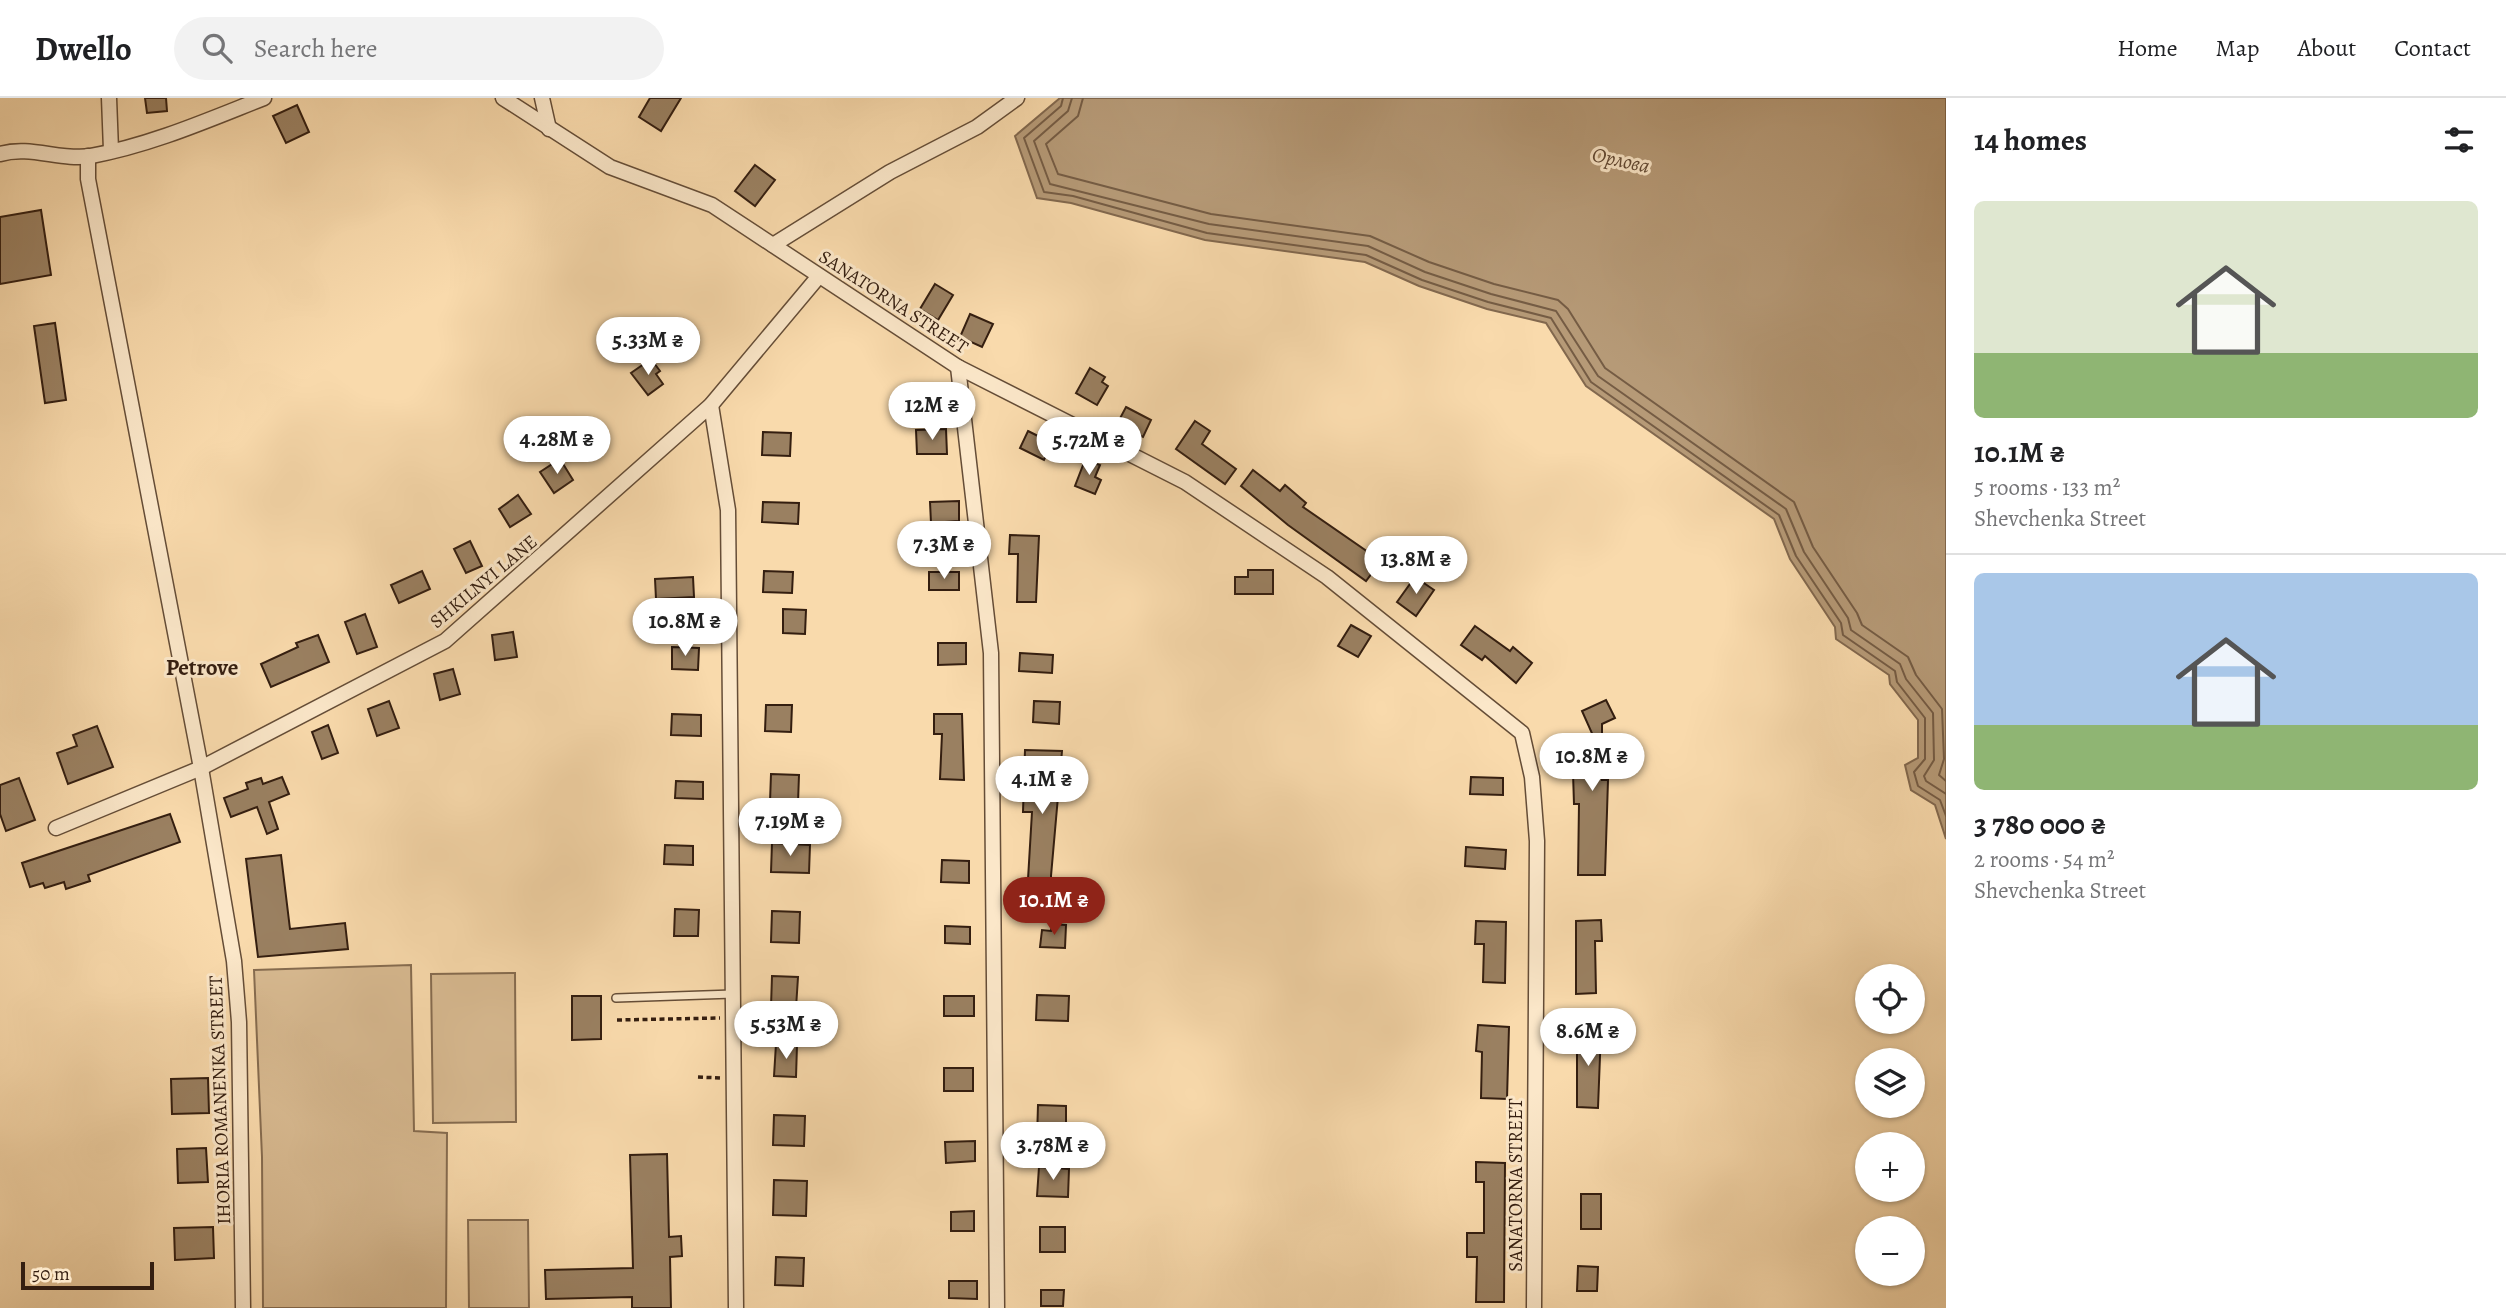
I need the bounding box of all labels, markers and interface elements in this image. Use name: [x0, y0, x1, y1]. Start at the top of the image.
search box: [174, 17, 664, 80]
text: Dwello: [35, 26, 132, 71]
icon: search: [198, 29, 236, 67]
text: Search here: [254, 31, 377, 66]
text: Home: [2117, 32, 2178, 64]
text: Map: [2216, 32, 2260, 64]
text: About: [2298, 32, 2356, 64]
text: Contact: [2394, 32, 2471, 64]
text: 14 homes: [1974, 120, 2087, 160]
icon: filters: [2440, 121, 2478, 159]
water label: Орлова: [1590, 140, 1653, 180]
street label: SANATORNA STREET: [814, 244, 974, 360]
icon: home: [2163, 247, 2289, 373]
pin: 5.33M ₴: [583, 317, 713, 377]
text: 5.33M ₴: [612, 324, 684, 355]
pin: 12M ₴: [883, 382, 981, 442]
text: 12M ₴: [904, 389, 960, 420]
pin: 4.28M ₴: [492, 416, 622, 476]
pin: 5.72M ₴: [1024, 418, 1154, 477]
text: 4.28M ₴: [519, 423, 595, 454]
text: 5.72M ₴: [1053, 424, 1125, 455]
text: 10.1M ₴: [1974, 432, 2065, 472]
text: 5 rooms · 133 m²: [1974, 472, 2120, 503]
text: Shevchenka Street: [1974, 503, 2146, 534]
pin: 7.3M ₴: [887, 522, 1001, 581]
text: 7.3M ₴: [913, 528, 975, 559]
street label: SHKILNYI LANE: [424, 529, 543, 634]
pin: 13.8M ₴: [1351, 536, 1481, 596]
text: 13.8M ₴: [1380, 543, 1452, 574]
pin: 10.8M ₴: [620, 598, 750, 658]
text: 10.8M ₴: [649, 605, 721, 636]
icon: home: [2163, 619, 2289, 745]
district label: Petrove: [166, 652, 238, 683]
pin: 10.8M ₴: [1527, 734, 1657, 793]
text: 10.8M ₴: [1556, 740, 1628, 771]
pin: 4.1M ₴: [985, 756, 1099, 816]
text: 4.1M ₴: [1011, 763, 1073, 794]
pin: 7.19M ₴: [725, 798, 855, 858]
text: 3 780 000 ₴: [1974, 804, 2106, 844]
text: 7.19M ₴: [755, 805, 825, 836]
text: 2 rooms · 54 m²: [1974, 844, 2115, 875]
text: Shevchenka Street: [1974, 875, 2146, 906]
pin: 10.1M ₴: [989, 878, 1119, 937]
text: 10.1M ₴: [1019, 884, 1089, 915]
map controls: [1855, 964, 1925, 1286]
button: locate: [1855, 964, 1925, 1034]
street label: IHORIA ROMANENKA STREET: [203, 974, 237, 1225]
pin: 5.53M ₴: [721, 1002, 851, 1061]
text: 5.53M ₴: [750, 1008, 822, 1039]
pin: 8.6M ₴: [1531, 1009, 1645, 1068]
text: 8.6M ₴: [1556, 1015, 1620, 1046]
button: layers: [1855, 1048, 1925, 1118]
street label: SANATORNA STREET: [1503, 1098, 1529, 1272]
pin: 3.78M ₴: [988, 1122, 1118, 1182]
text: 3.78M ₴: [1017, 1129, 1089, 1160]
button: +: [1855, 1132, 1925, 1202]
button: −: [1855, 1216, 1925, 1286]
scale bar: [21, 1259, 154, 1291]
text: 50 m: [32, 1261, 70, 1287]

